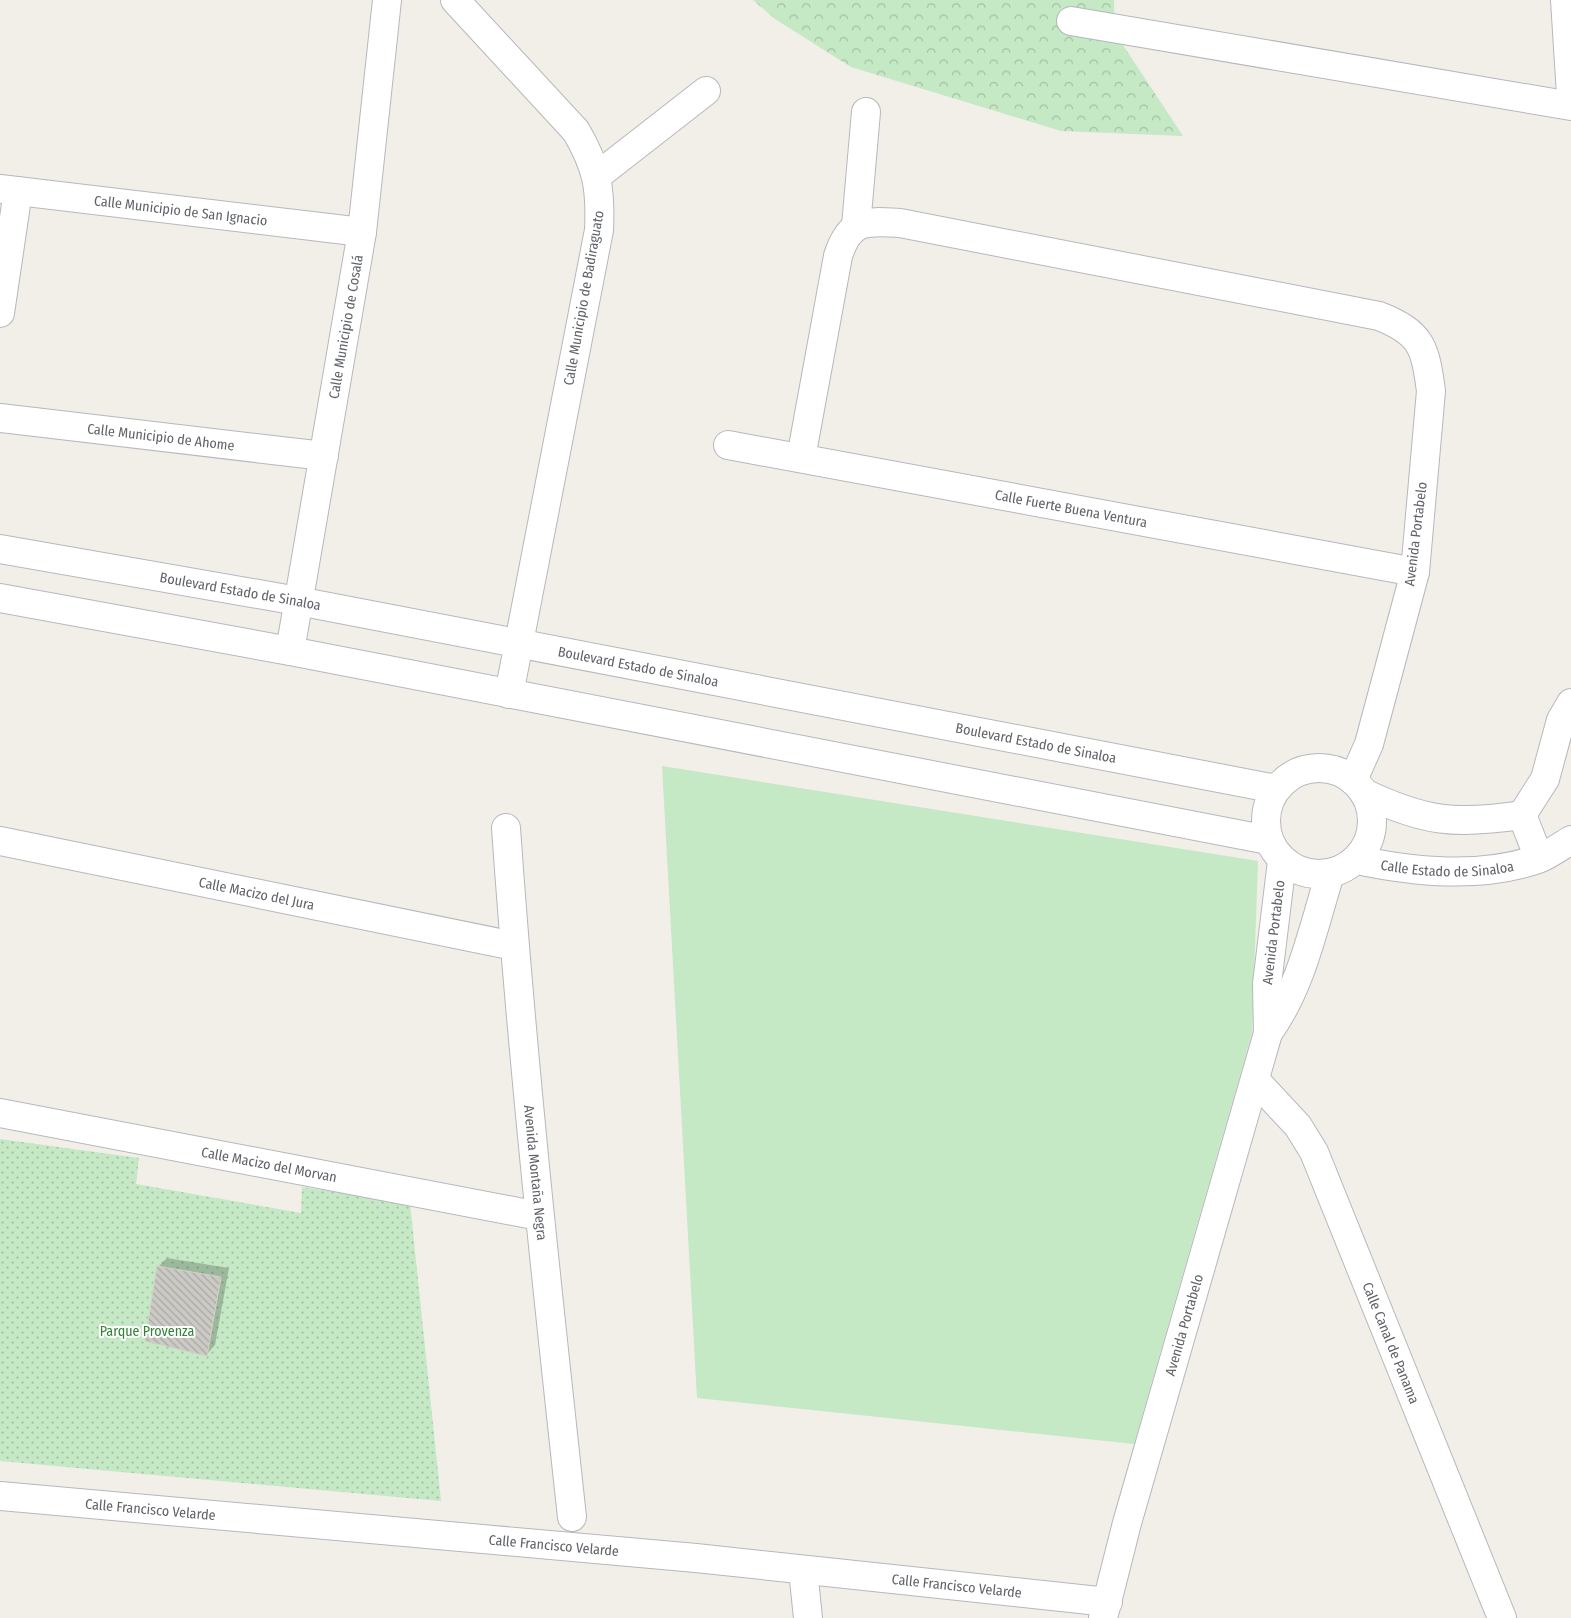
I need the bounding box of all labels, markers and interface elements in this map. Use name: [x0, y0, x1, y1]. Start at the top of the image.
street label: Calle Municipio de San Ignacio: [93, 192, 268, 229]
street label: Calle Municipio de Badiraguato: [560, 209, 608, 387]
street label: Calle Municipio de Cosalá: [325, 253, 366, 400]
street label: Calle Municipio de Ahome: [86, 420, 236, 454]
street label: Avenida Portabelo: [1401, 481, 1431, 587]
street label: Calle Fuerte Buena Ventura: [994, 486, 1149, 531]
street label: Boulevard Estado de Sinaloa: [158, 569, 322, 614]
street label: Boulevard Estado de Sinaloa: [556, 643, 720, 690]
street label: Boulevard Estado de Sinaloa: [954, 719, 1118, 767]
street label: Calle Estado de Sinaloa: [1379, 856, 1515, 880]
street label: Calle Macizo del Jura: [197, 873, 316, 914]
street label: Avenida Portabelo: [1259, 879, 1288, 985]
street label: Avenida Montaña Negra: [521, 1104, 551, 1241]
street label: Calle Macizo del Morvan: [200, 1143, 338, 1186]
street label: Avenida Portabelo: [1161, 1272, 1207, 1378]
street label: Calle Canal de Panama: [1359, 1280, 1423, 1406]
park label: Parque Provenza: [100, 1323, 194, 1340]
street label: Calle Francisco Velarde: [85, 1495, 216, 1524]
street label: Calle Francisco Velarde: [488, 1531, 620, 1560]
street label: Calle Francisco Velarde: [891, 1570, 1023, 1601]

